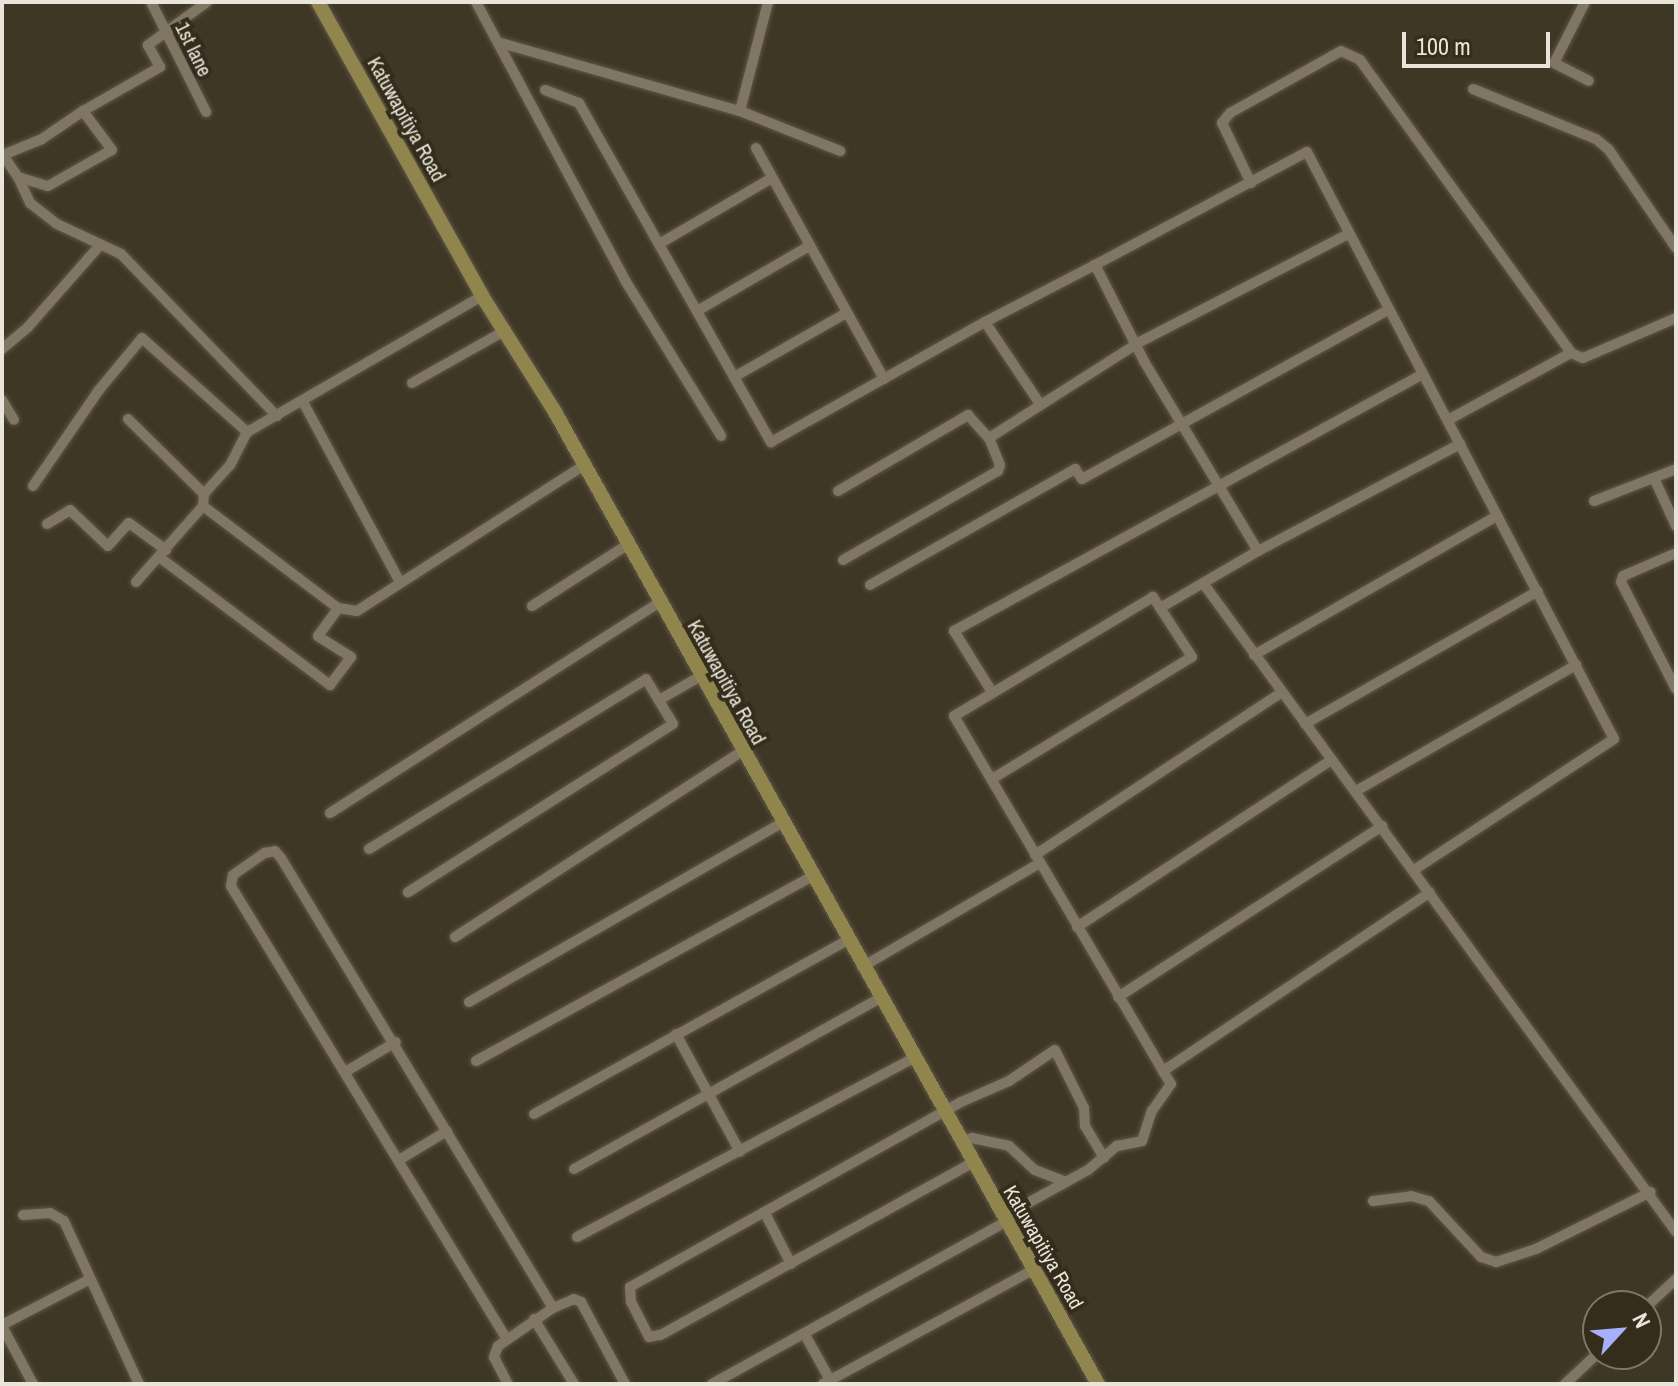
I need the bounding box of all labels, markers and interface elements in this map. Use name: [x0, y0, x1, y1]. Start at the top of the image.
scale bar: [1406, 16, 1554, 66]
street label: 1st lane: [171, 18, 217, 80]
text: 100 m: [1416, 30, 1471, 62]
street label: Katuwapitiya Road: [363, 53, 451, 185]
street label: Katuwapitiya Road: [683, 616, 771, 748]
street label: Katuwapitiya Road: [999, 1181, 1089, 1313]
north arrow: [1582, 1290, 1662, 1370]
text: N: [1625, 1308, 1658, 1333]

